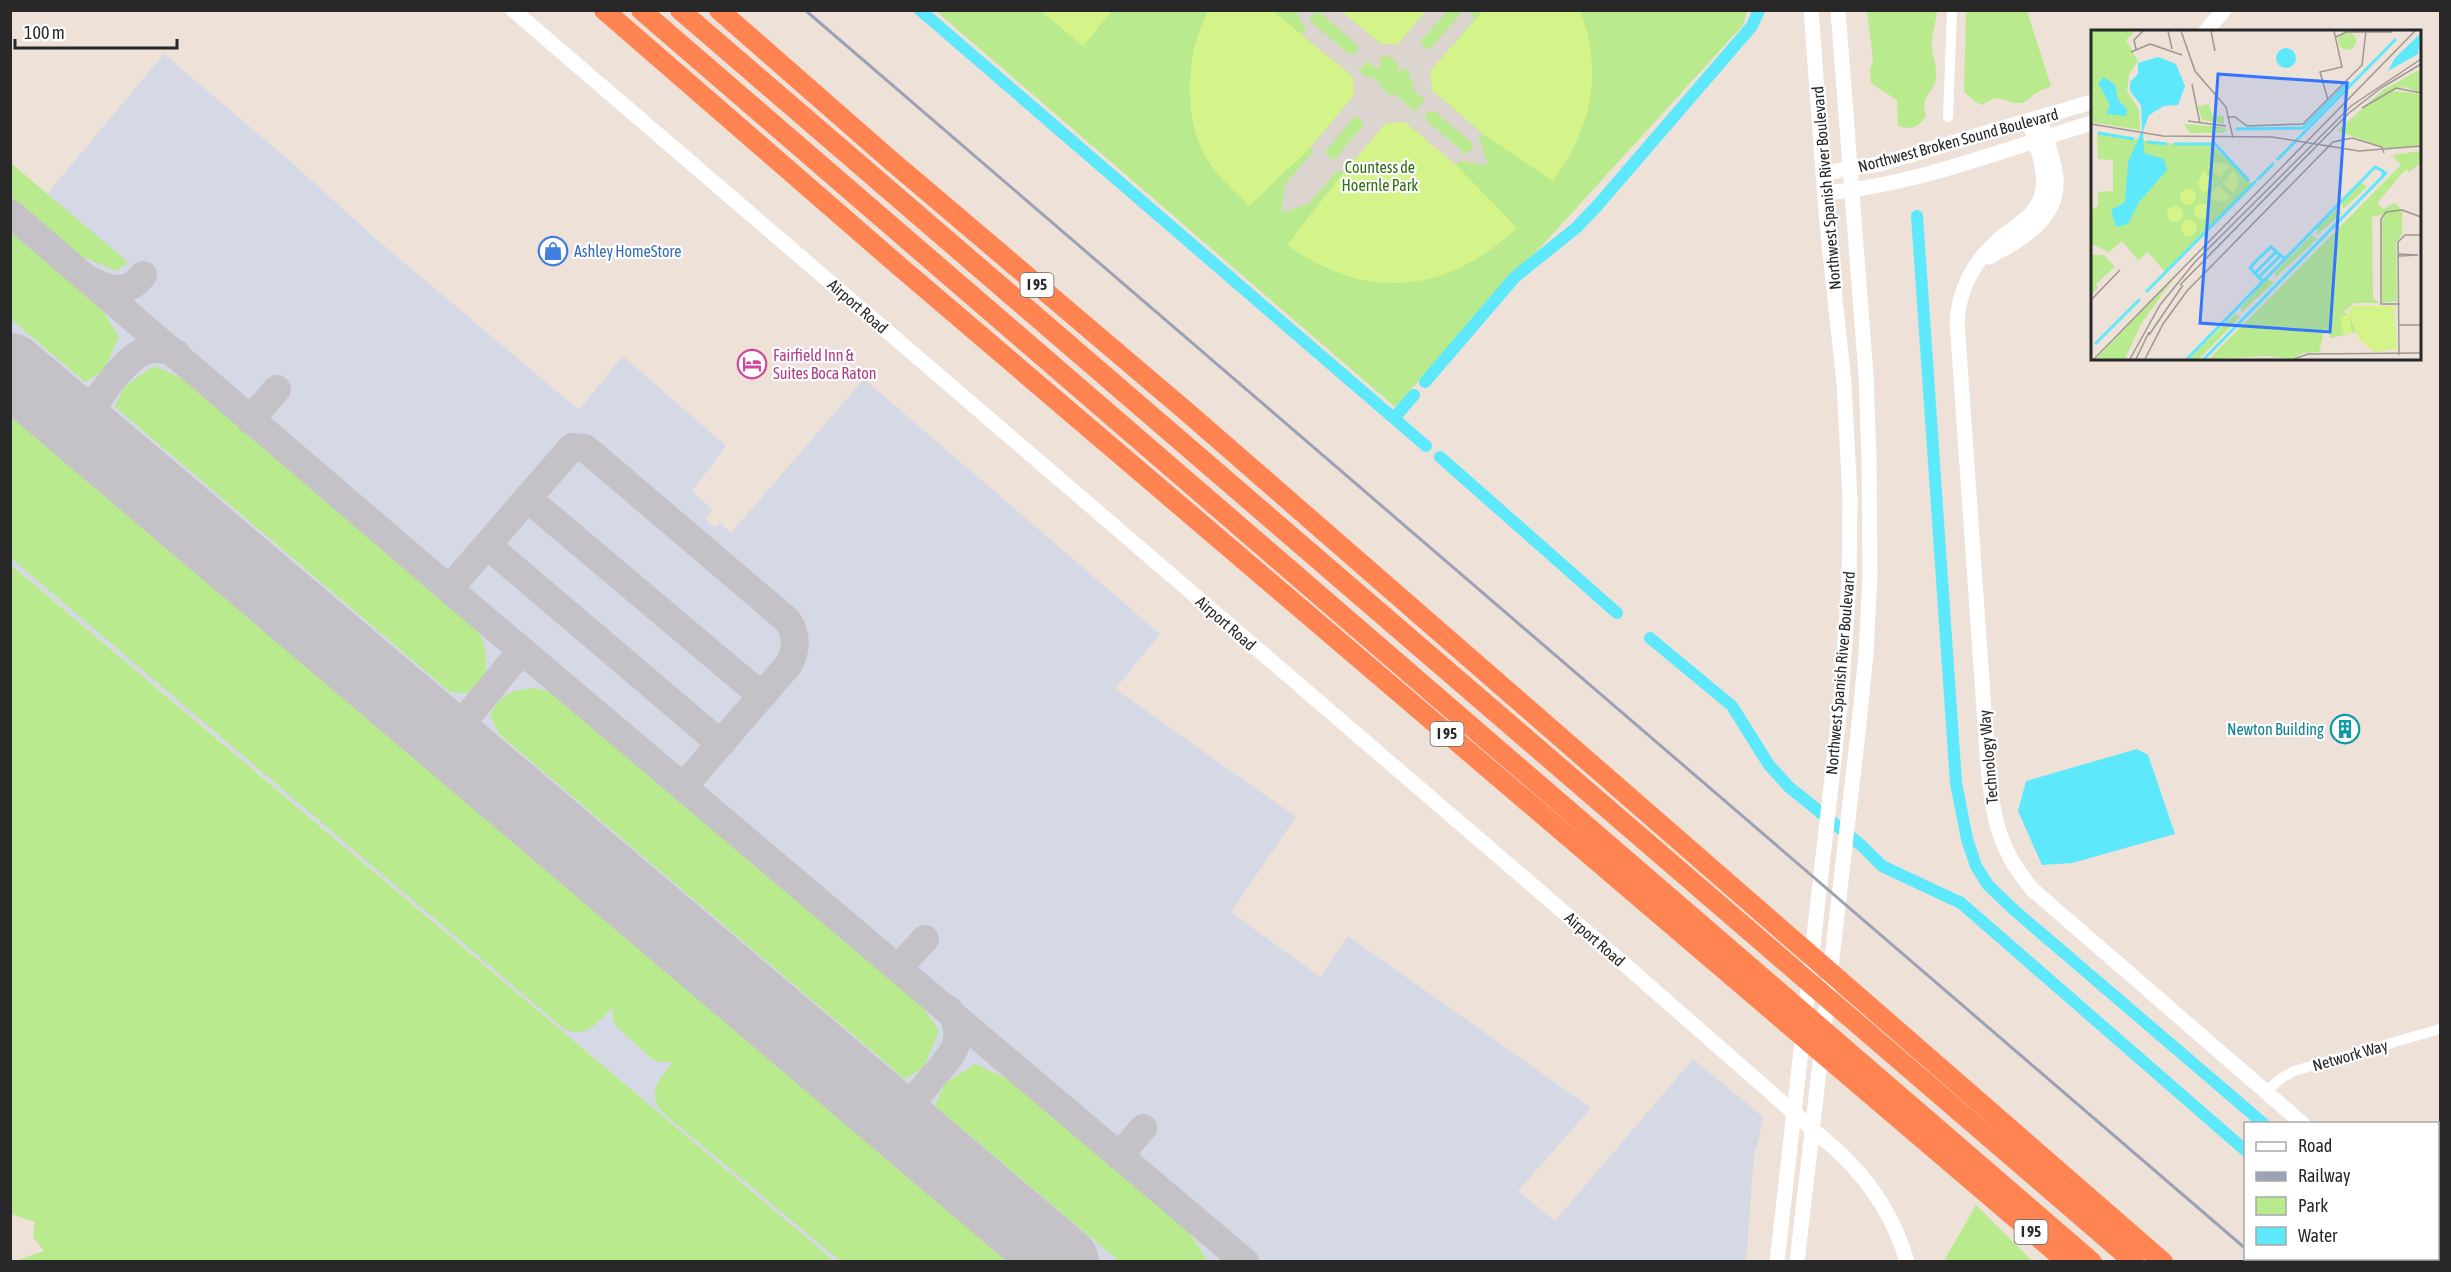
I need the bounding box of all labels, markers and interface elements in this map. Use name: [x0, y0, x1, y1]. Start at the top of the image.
scale bar: [15, 12, 177, 50]
text: 100 m: [24, 22, 65, 43]
inset map: [2091, 30, 2421, 360]
street label: Northwest Spanish River Boulevard: [1808, 85, 1845, 291]
street label: Northwest Broken Sound Boulevard: [1856, 105, 2060, 175]
park label: Countess de Hoernle Park: [1342, 158, 1418, 194]
shop icon: Ashley HomeStore: [537, 235, 569, 267]
place label: Ashley HomeStore: [574, 242, 682, 261]
road number: I 95: [1020, 273, 1054, 297]
street label: Airport Road: [824, 275, 892, 338]
place label: Fairfield Inn & Suites Boca Raton: [773, 346, 877, 382]
hotel icon: Fairfield Inn & Suites Boca Raton: [736, 348, 768, 380]
street label: Northwest Spanish River Boulevard: [1822, 570, 1859, 776]
street label: Airport Road: [1192, 592, 1260, 655]
street label: Technology Way: [1975, 709, 2002, 805]
building icon: Newton Building: [2329, 713, 2361, 745]
place label: Newton Building: [2227, 720, 2324, 739]
road number: I 95: [1430, 722, 1464, 746]
street label: Airport Road: [1561, 908, 1629, 971]
street label: Network Way: [2310, 1036, 2390, 1075]
legend: [2244, 1122, 2439, 1260]
text: Road: [2298, 1135, 2332, 1156]
text: Railway: [2298, 1165, 2350, 1186]
text: Park: [2298, 1195, 2328, 1216]
road number: I 95: [2014, 1220, 2048, 1244]
text: Water: [2298, 1225, 2338, 1246]

